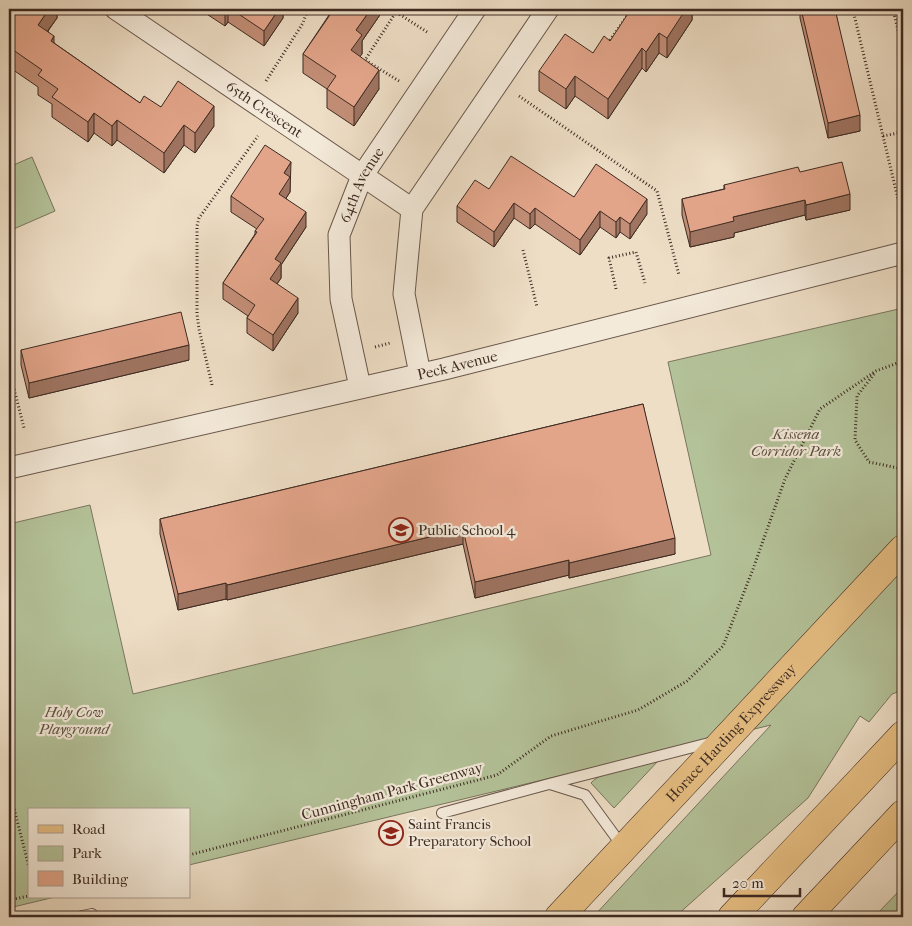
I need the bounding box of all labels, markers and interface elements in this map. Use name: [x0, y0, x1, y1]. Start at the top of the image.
street label: 65th Crescent: [222, 77, 307, 142]
street label: 64th Avenue: [336, 143, 388, 225]
street label: Peck Avenue: [415, 347, 500, 384]
park label: Kissena Corridor Park: [751, 425, 841, 460]
school or university icon: Public School 4: [388, 517, 414, 543]
place label: Public School 4: [418, 521, 517, 539]
street label: Horace Harding Expressway: [662, 659, 801, 806]
park label: Holy Cow Playground: [38, 703, 112, 738]
street label: Cunningham Park Greenway: [299, 758, 486, 824]
legend: [28, 808, 190, 898]
place label: Saint Francis Preparatory School: [408, 815, 531, 850]
text: Road: [72, 820, 106, 838]
school or university icon: Saint Francis Preparatory School: [378, 820, 404, 846]
text: Park: [72, 844, 102, 862]
scale bar: [724, 866, 801, 898]
text: Building: [72, 870, 129, 888]
text: 20 m: [732, 874, 764, 892]

